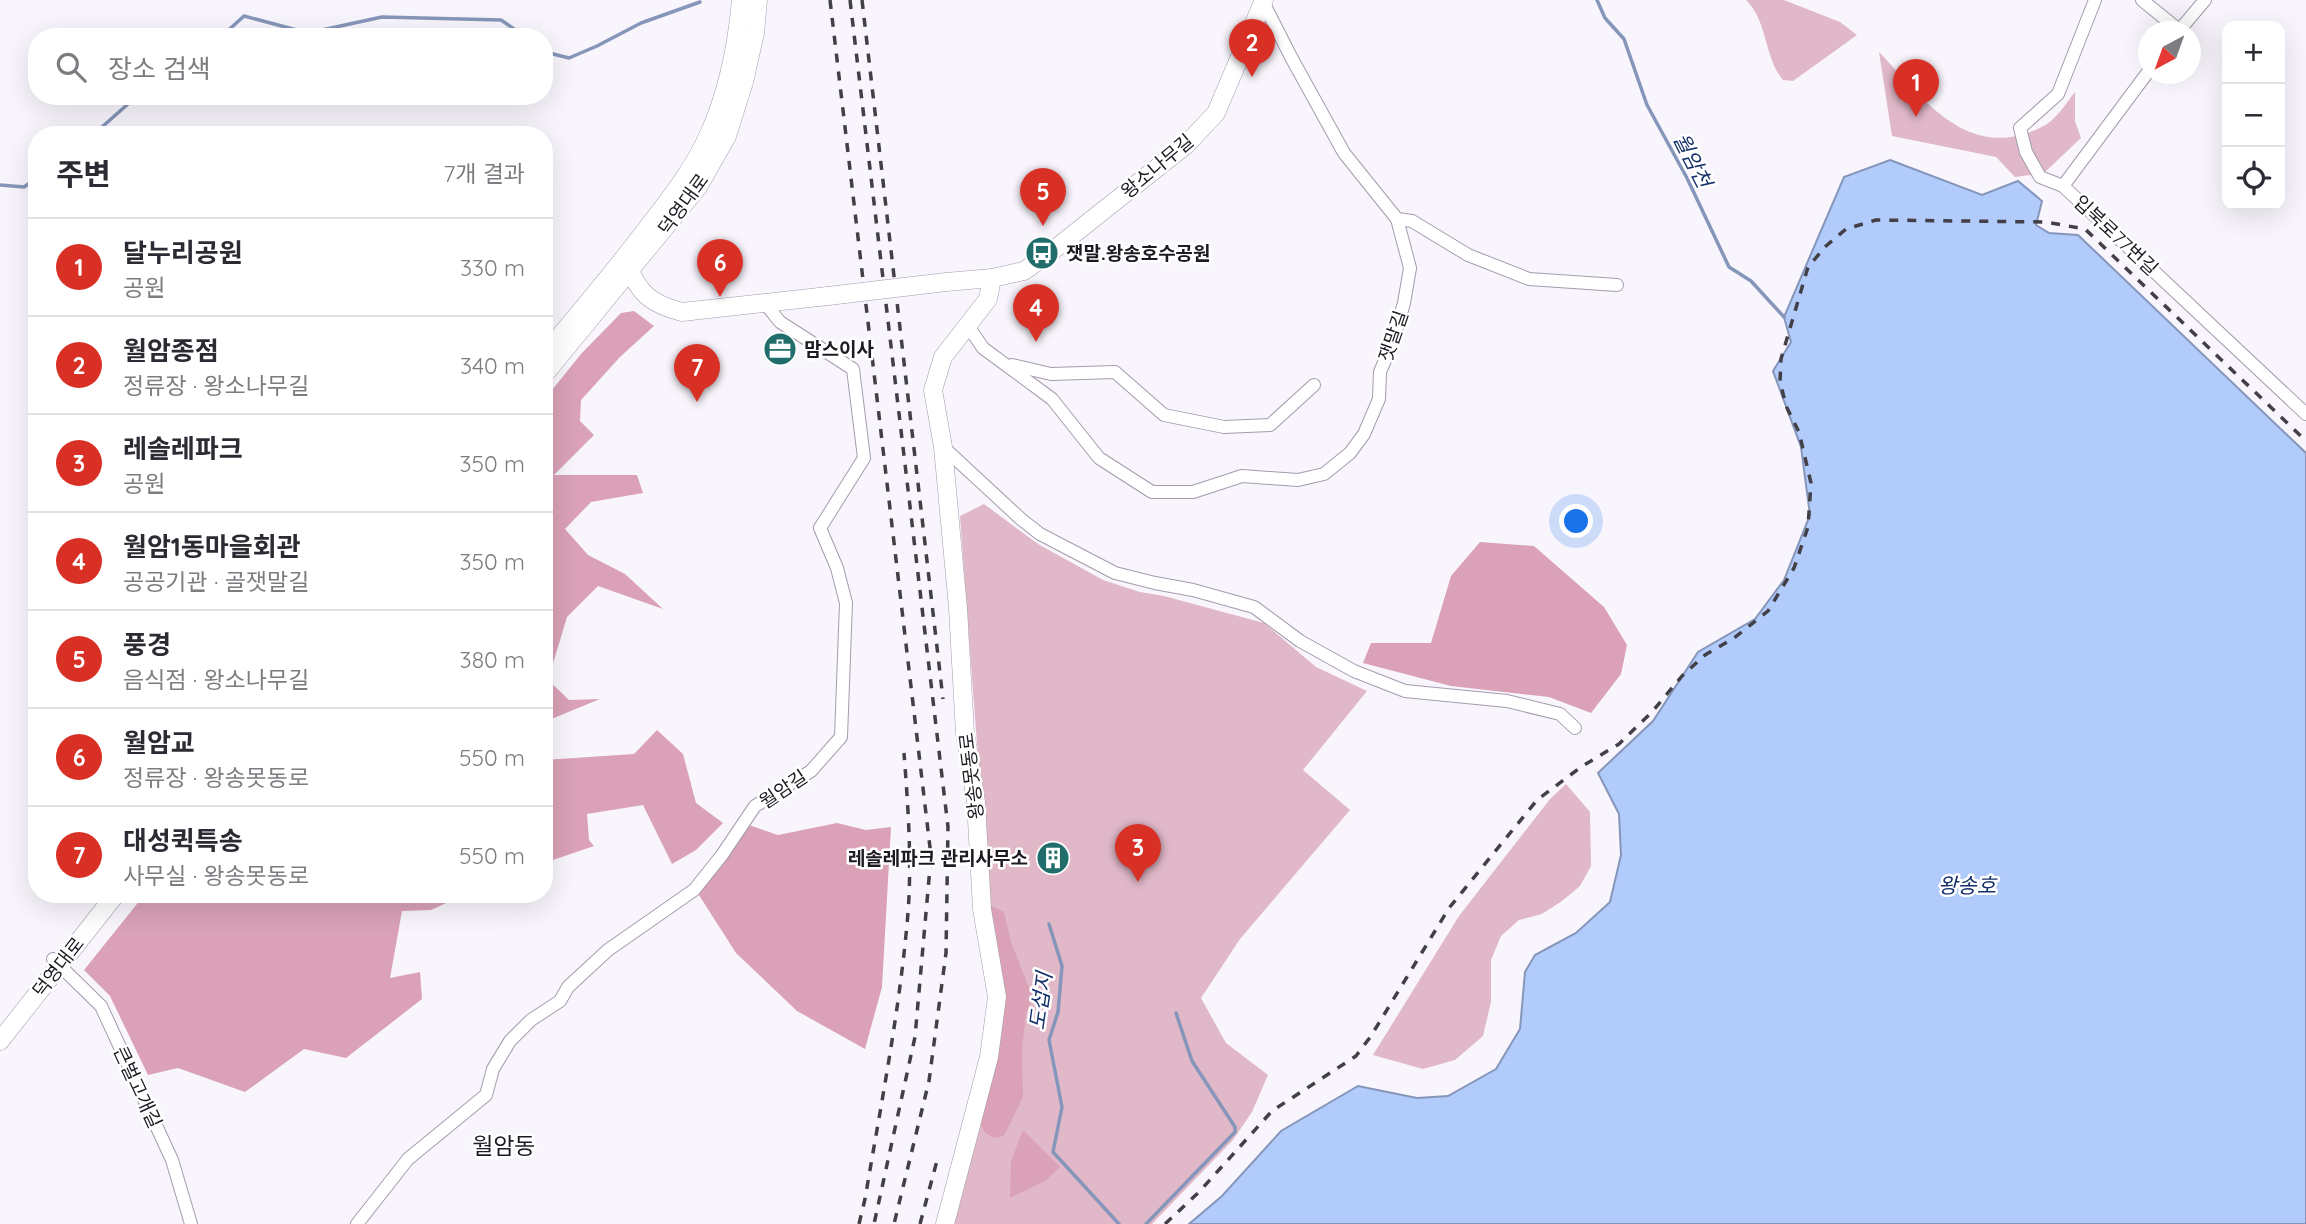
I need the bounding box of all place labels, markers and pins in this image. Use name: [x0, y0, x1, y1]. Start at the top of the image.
pin: 2: [1229, 19, 1275, 77]
pin: 1: [1893, 59, 1939, 117]
pin: 5: [1020, 168, 1066, 226]
bus stop icon: 잿말.왕송호수공원: [1023, 234, 1061, 272]
pin: 6: [697, 239, 743, 297]
place label: 잿말.왕송호수공원: [1066, 241, 1211, 265]
pin: 4: [1013, 284, 1059, 342]
office icon: 맘스이사: [761, 330, 799, 368]
place label: 맘스이사: [804, 337, 874, 361]
pin: 7: [674, 344, 720, 402]
pin: 3: [1115, 824, 1161, 882]
building icon: 레솔레파크 관리사무소: [1034, 839, 1072, 877]
place label: 레솔레파크 관리사무소: [848, 846, 1028, 870]

